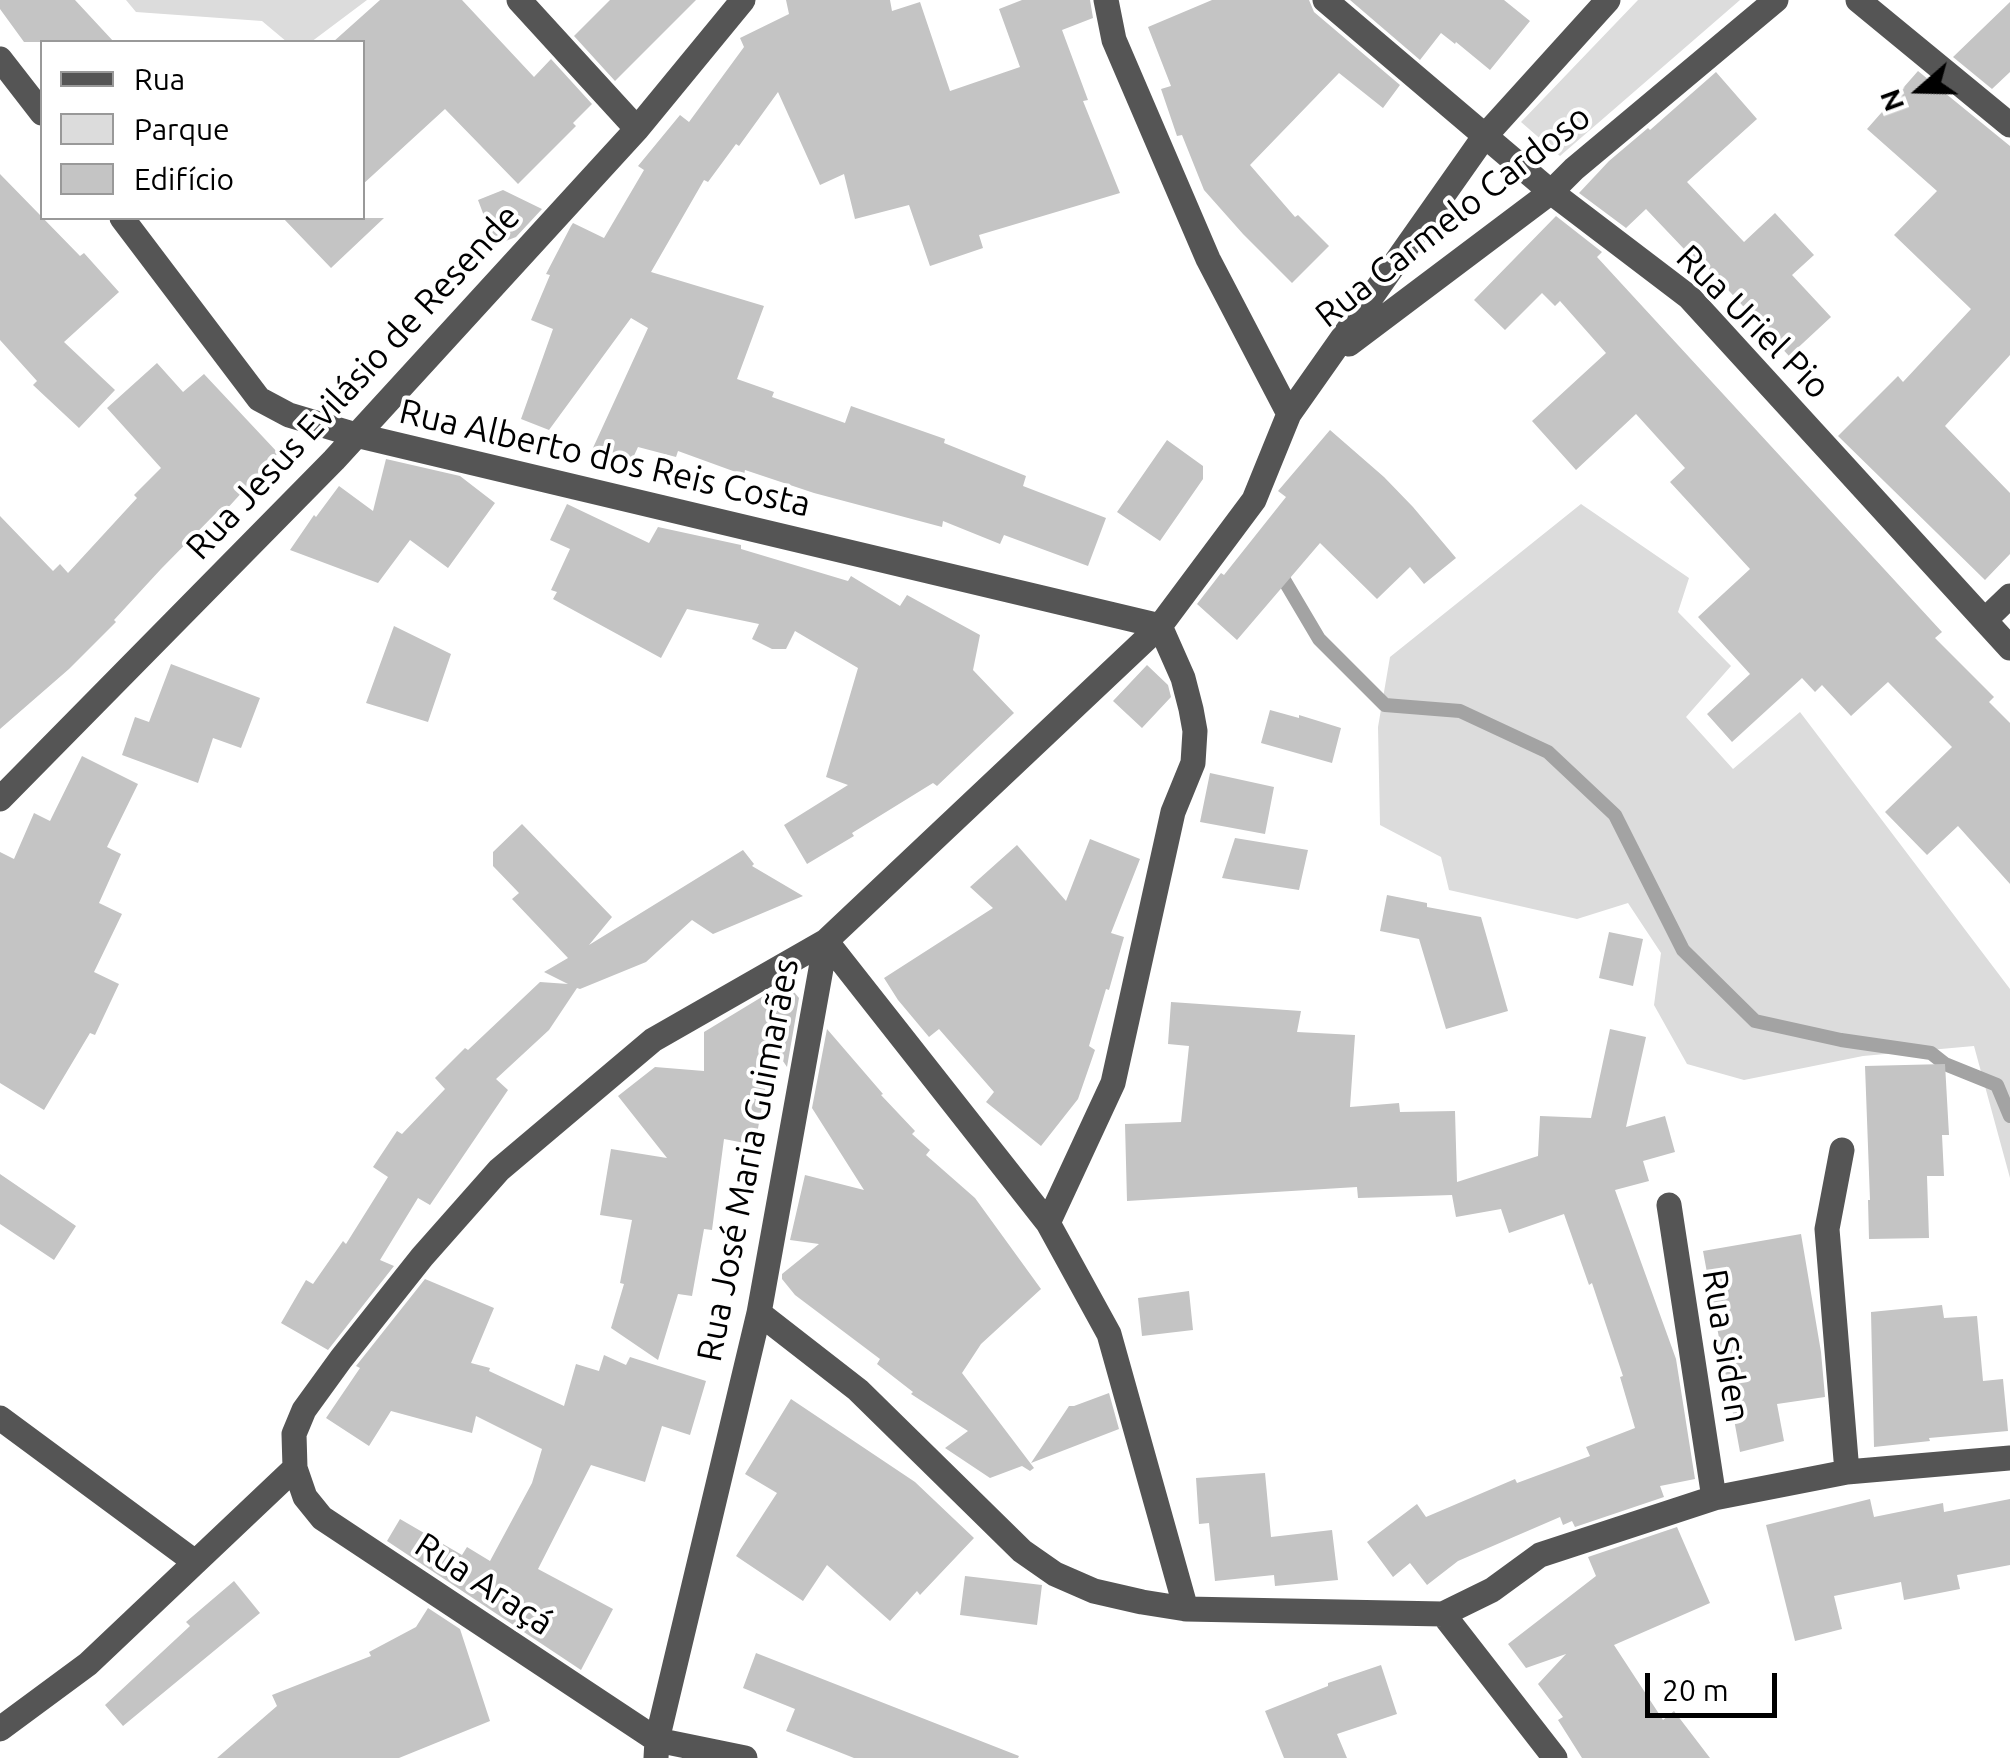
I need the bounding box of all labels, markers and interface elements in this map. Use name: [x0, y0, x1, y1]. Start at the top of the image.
legend: [40, 40, 365, 220]
north arrow: [1870, 40, 1970, 140]
text: Rua: [134, 62, 185, 96]
text: N: [1873, 85, 1909, 116]
street label: Rua Carmelo Cardoso: [1307, 96, 1599, 336]
text: Parque: [134, 112, 230, 146]
text: Edifício: [134, 162, 234, 196]
street label: Rua Jesus Evilásio de Resende: [177, 196, 529, 568]
street label: Rua Uriel Pio: [1667, 236, 1839, 408]
street label: Rua Alberto dos Reis Costa: [395, 390, 815, 526]
street label: Rua José Maria Guimarães: [688, 955, 808, 1365]
street label: Rua Siden: [1693, 1266, 1759, 1426]
street label: Rua Araçá: [407, 1524, 561, 1644]
scale bar: [1650, 1653, 1782, 1715]
text: 20 m: [1662, 1673, 1729, 1707]

